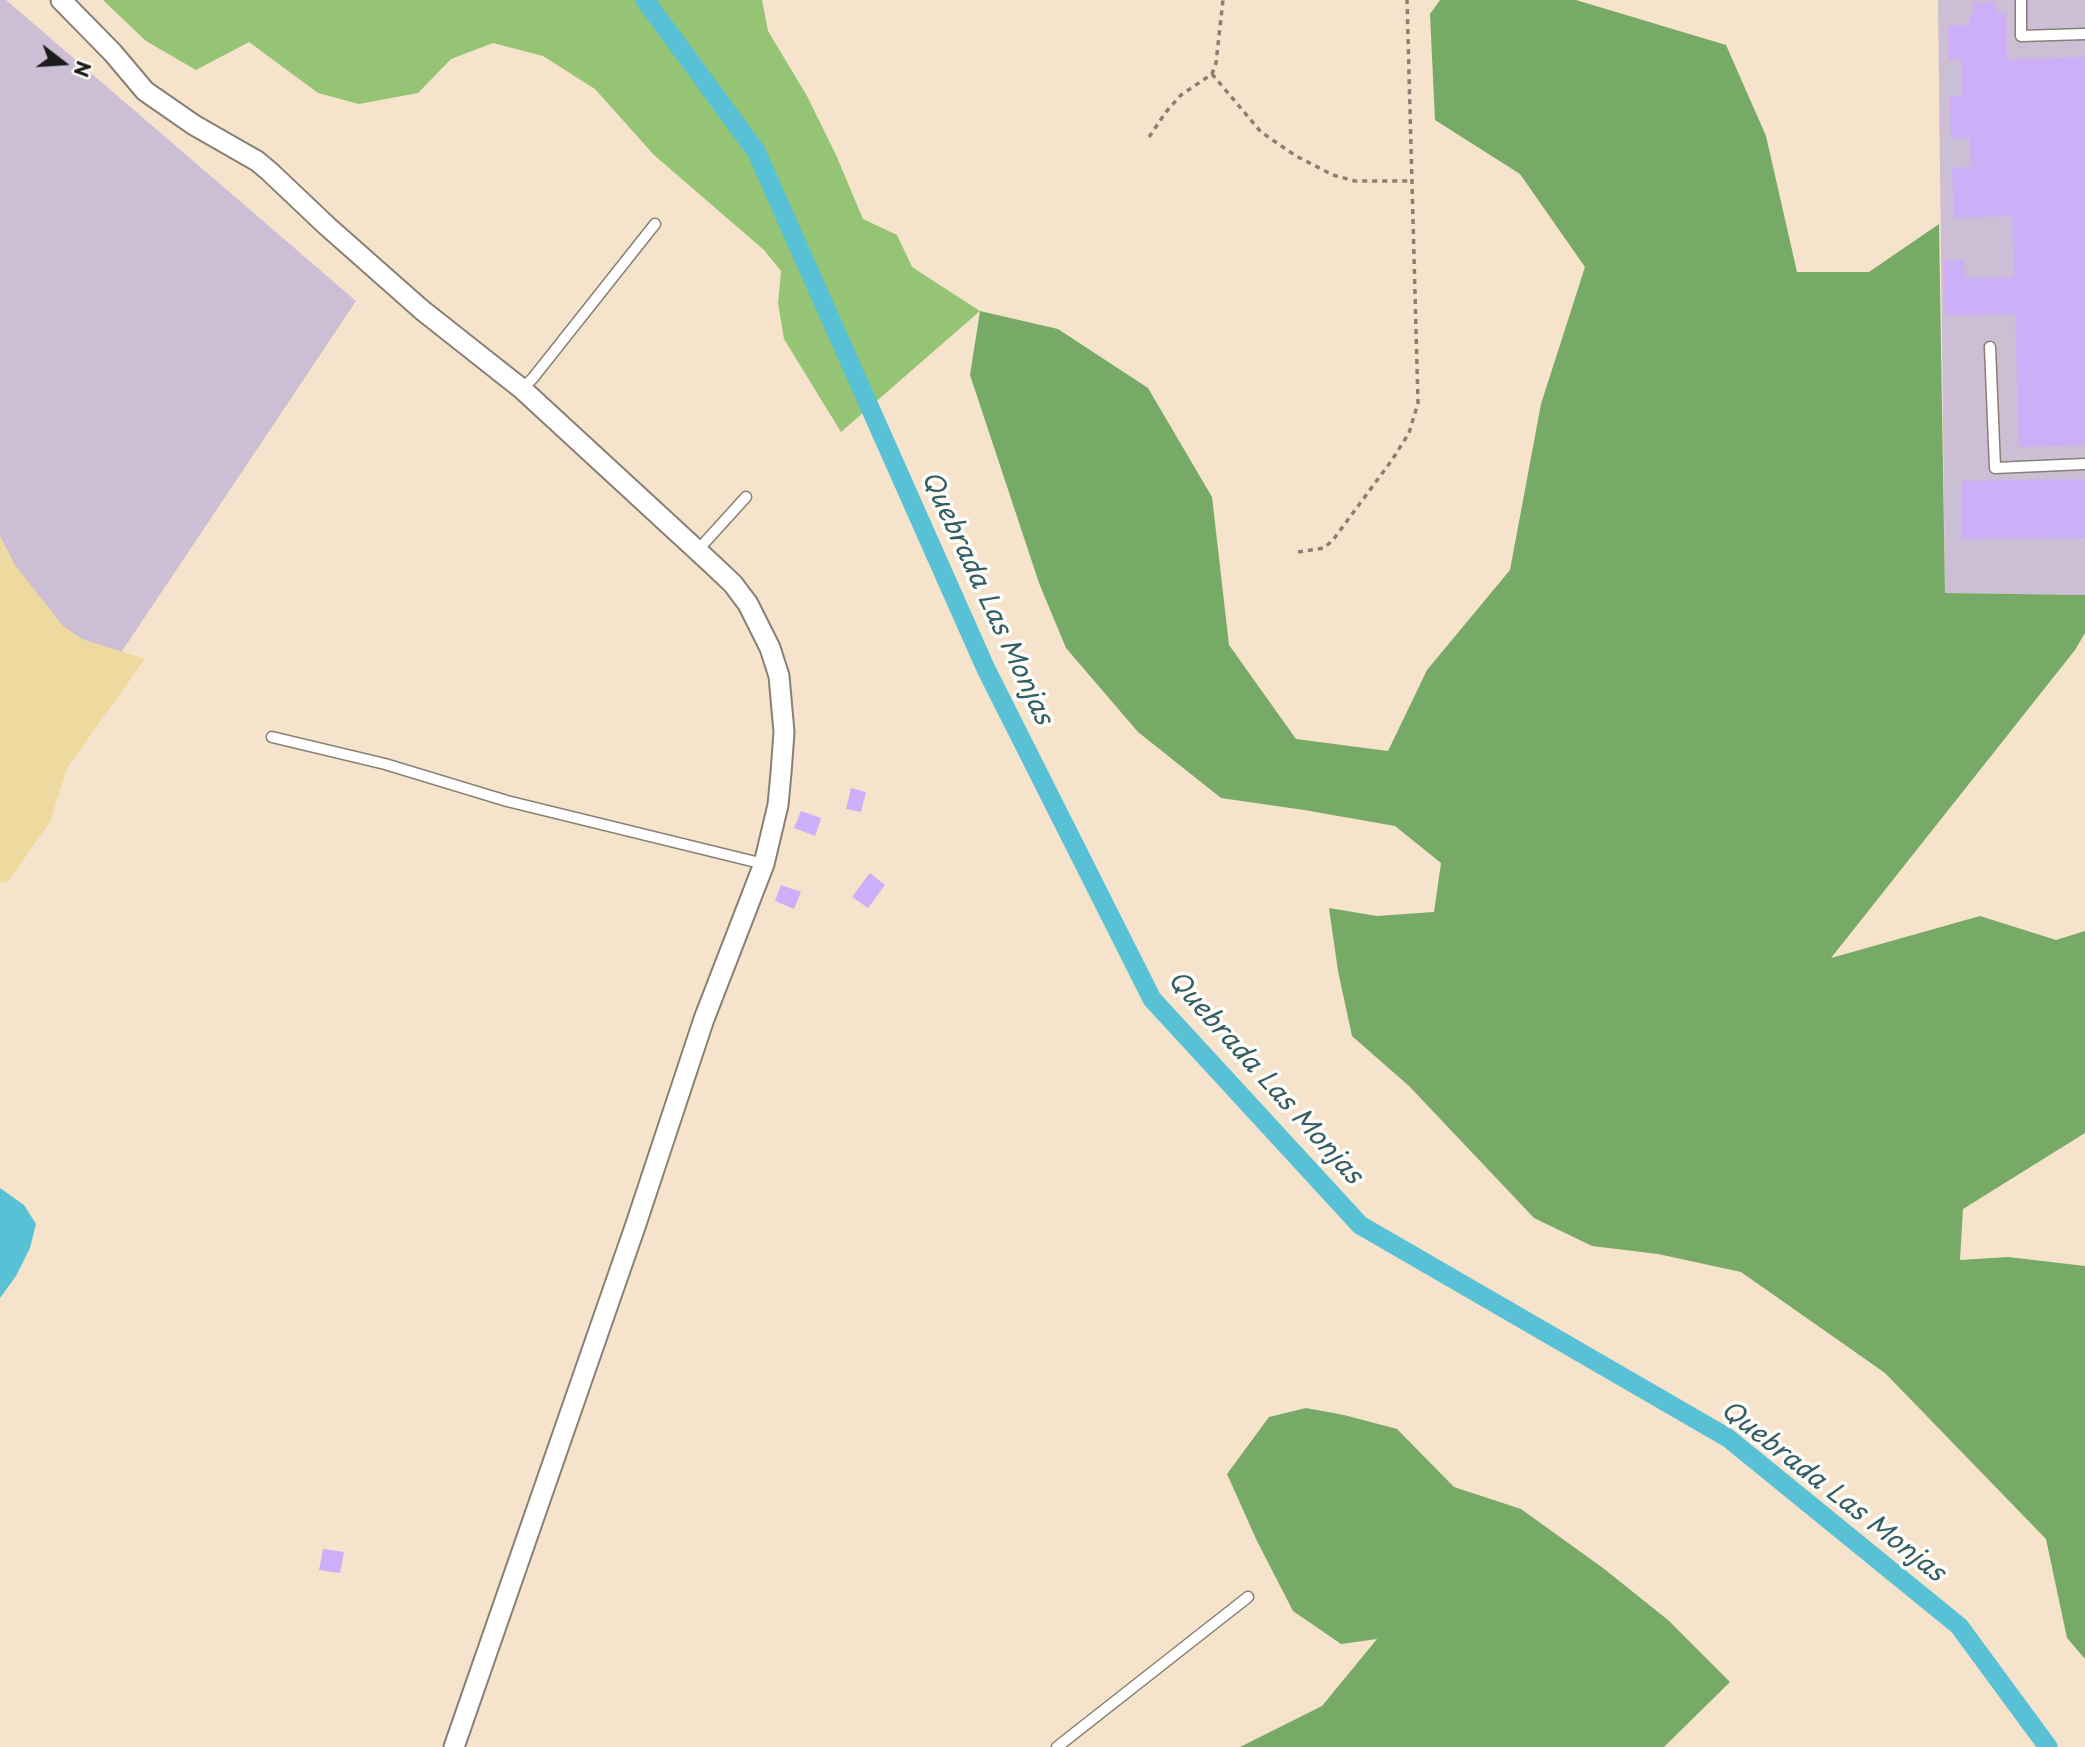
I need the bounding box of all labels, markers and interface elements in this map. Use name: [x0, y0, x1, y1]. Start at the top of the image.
north arrow: [28, 28, 98, 98]
text: N: [67, 58, 99, 80]
water label: Quebrada Las Monjas: [914, 466, 1058, 730]
water label: Quebrada Las Monjas: [1160, 965, 1368, 1191]
water label: Quebrada Las Monjas: [1714, 1395, 1950, 1589]

